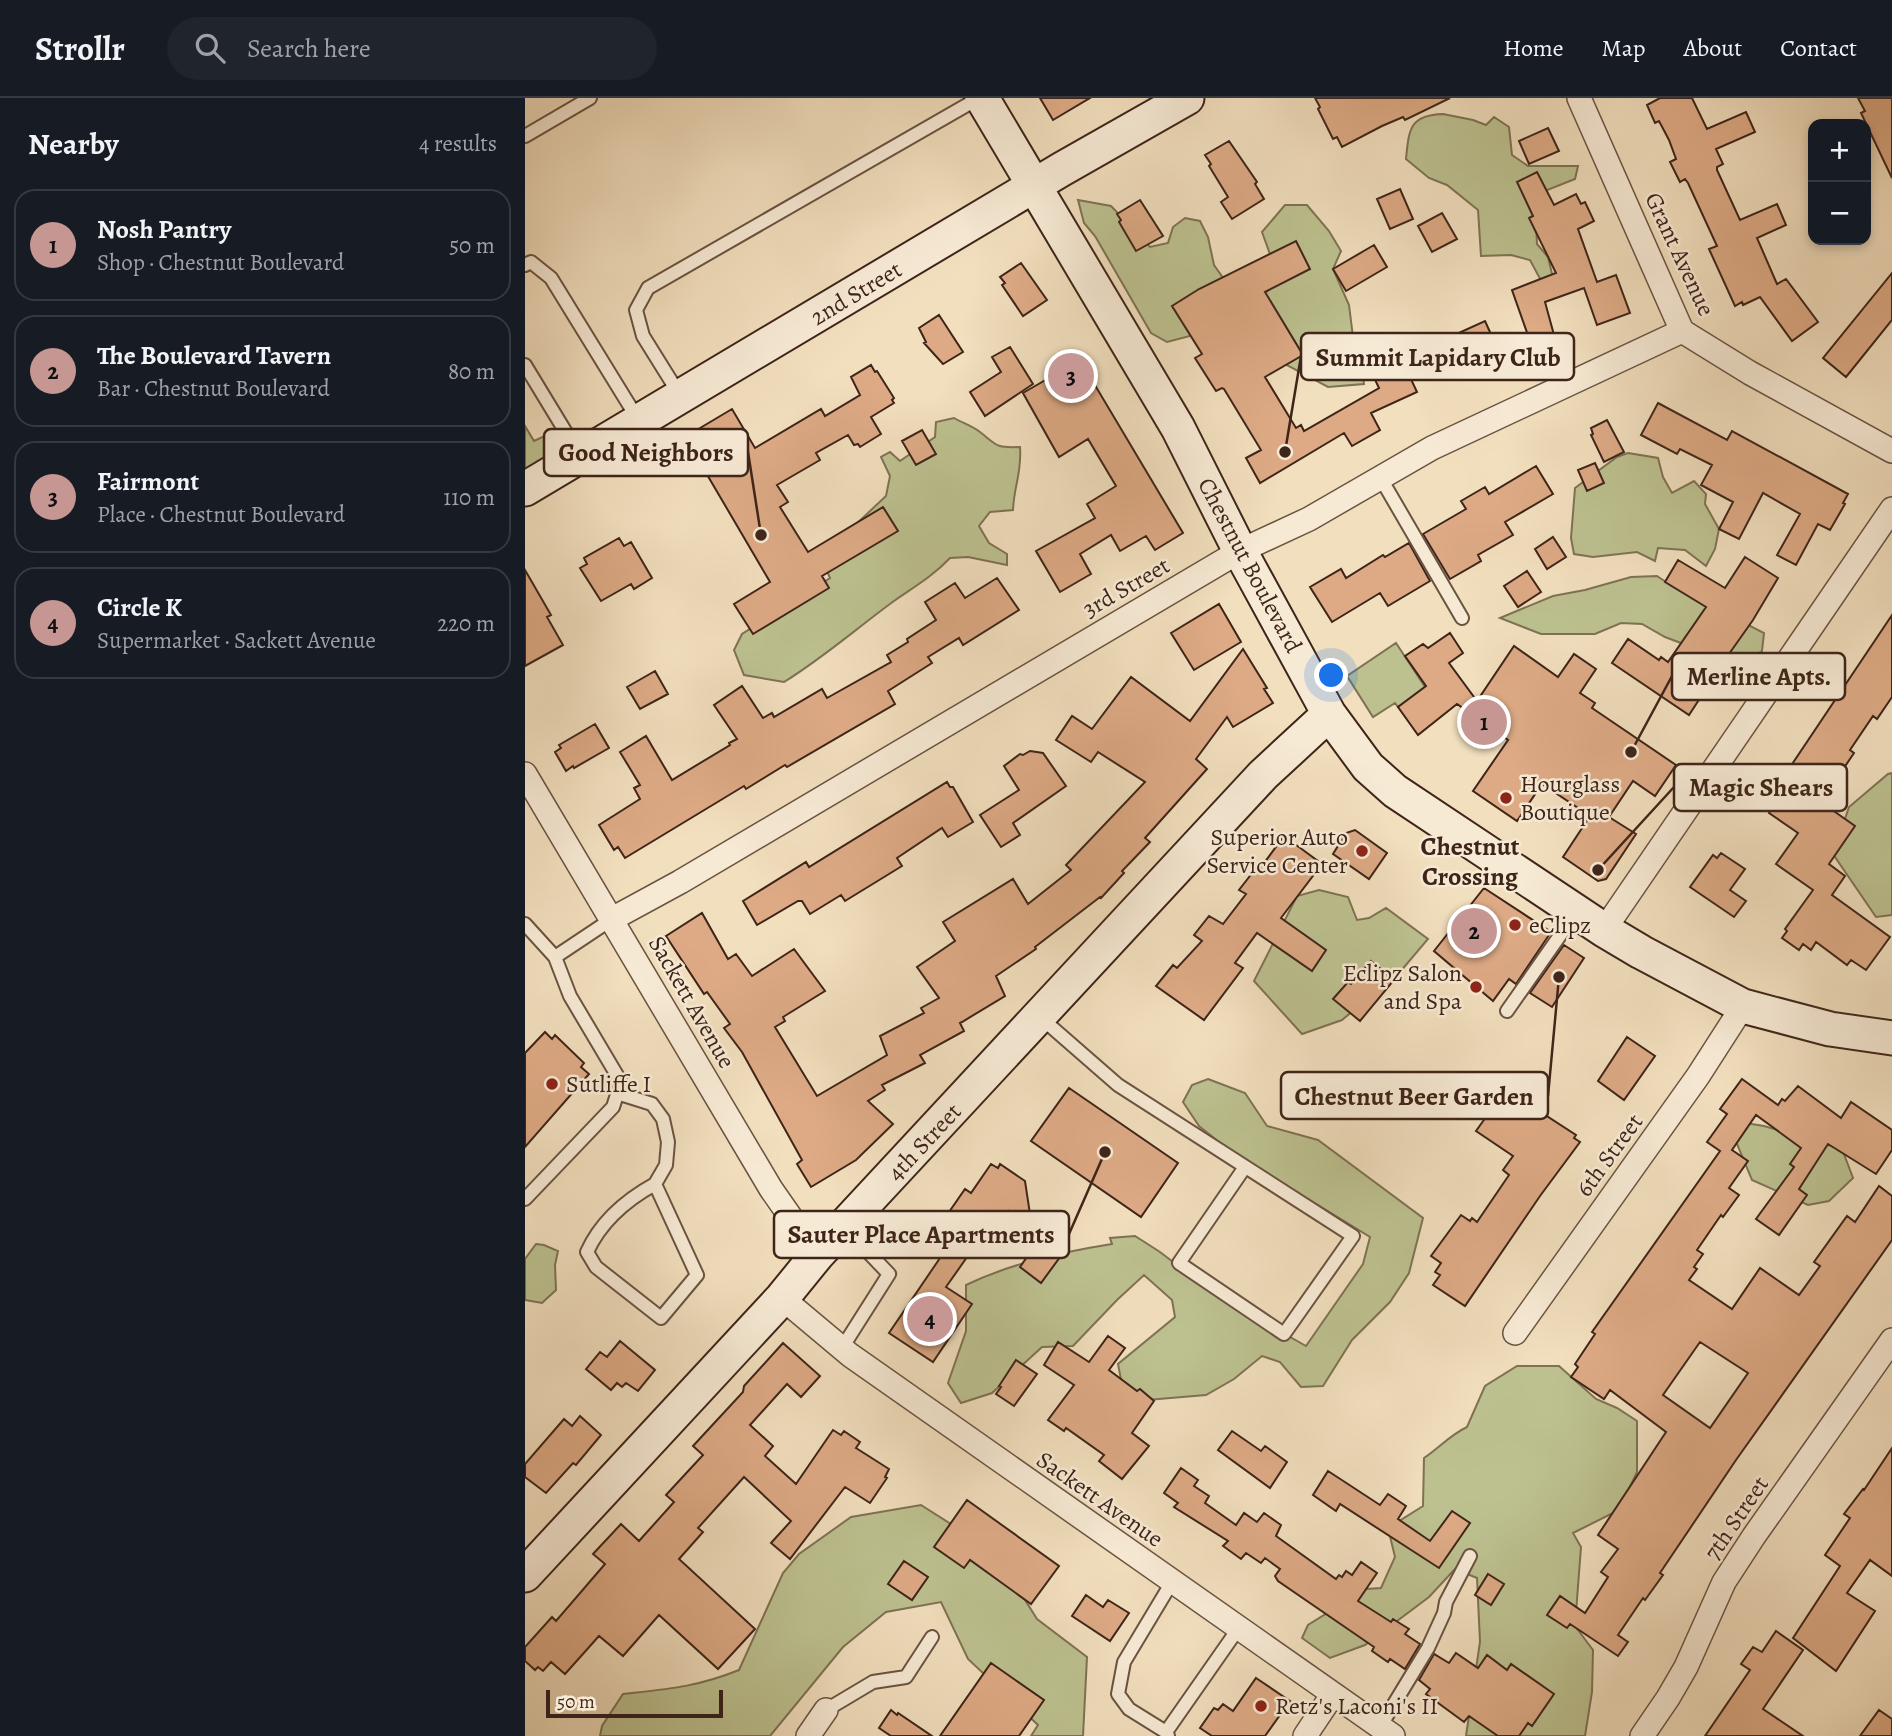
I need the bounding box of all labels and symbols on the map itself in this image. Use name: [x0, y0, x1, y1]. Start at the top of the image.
street label: Grant Avenue: [1637, 187, 1723, 321]
street label: 2nd Street: [804, 253, 908, 333]
callout: Summit Lapidary Club: [1301, 333, 1574, 380]
text: Summit Lapidary Club: [1315, 340, 1561, 375]
pin: 3: [1048, 350, 1094, 402]
callout: Good Neighbors: [544, 429, 748, 476]
text: Good Neighbors: [558, 435, 734, 470]
street label: Chestnut Boulevard: [1190, 472, 1310, 658]
street label: 3rd Street: [1077, 549, 1175, 625]
callout: Merline Apts.: [1672, 653, 1845, 700]
your location: [1314, 658, 1348, 692]
text: Merline Apts.: [1686, 659, 1832, 694]
pin: 1: [1461, 696, 1507, 748]
callout: Magic Shears: [1674, 764, 1847, 811]
place label: Hourglass Boutique: [1520, 768, 1620, 828]
text: Magic Shears: [1689, 770, 1833, 805]
marker: Hourglass Boutique: [1498, 790, 1514, 806]
place label: Superior Auto Service Center: [1206, 821, 1348, 881]
district label: Chestnut Crossing: [1421, 829, 1520, 894]
marker: Superior Auto Service Center: [1354, 843, 1370, 859]
pin: 2: [1451, 905, 1497, 957]
place label: eClipz: [1529, 909, 1591, 941]
marker: eClipz: [1507, 917, 1523, 933]
street label: Sackett Avenue: [641, 930, 743, 1074]
place label: Eclipz Salon and Spa: [1343, 957, 1463, 1017]
marker: Eclipz Salon and Spa: [1468, 979, 1484, 995]
place label: Sutliffe I: [566, 1068, 651, 1100]
callout: Chestnut Beer Garden: [1281, 1072, 1548, 1119]
marker: Sutliffe I: [544, 1076, 560, 1092]
text: Chestnut Beer Garden: [1294, 1079, 1534, 1114]
street label: 4th Street: [880, 1096, 968, 1188]
street label: 6th Street: [1568, 1107, 1650, 1203]
callout: Sauter Place Apartments: [774, 1211, 1069, 1258]
text: Sauter Place Apartments: [787, 1217, 1055, 1252]
pin: 4: [907, 1293, 953, 1345]
street label: Sackett Avenue: [1030, 1443, 1170, 1555]
street label: 7th Street: [1696, 1470, 1776, 1566]
scale bar: [546, 1687, 723, 1719]
place label: Retz's Laconi's II: [1275, 1690, 1438, 1722]
marker: Retz's Laconi's II: [1253, 1698, 1269, 1714]

